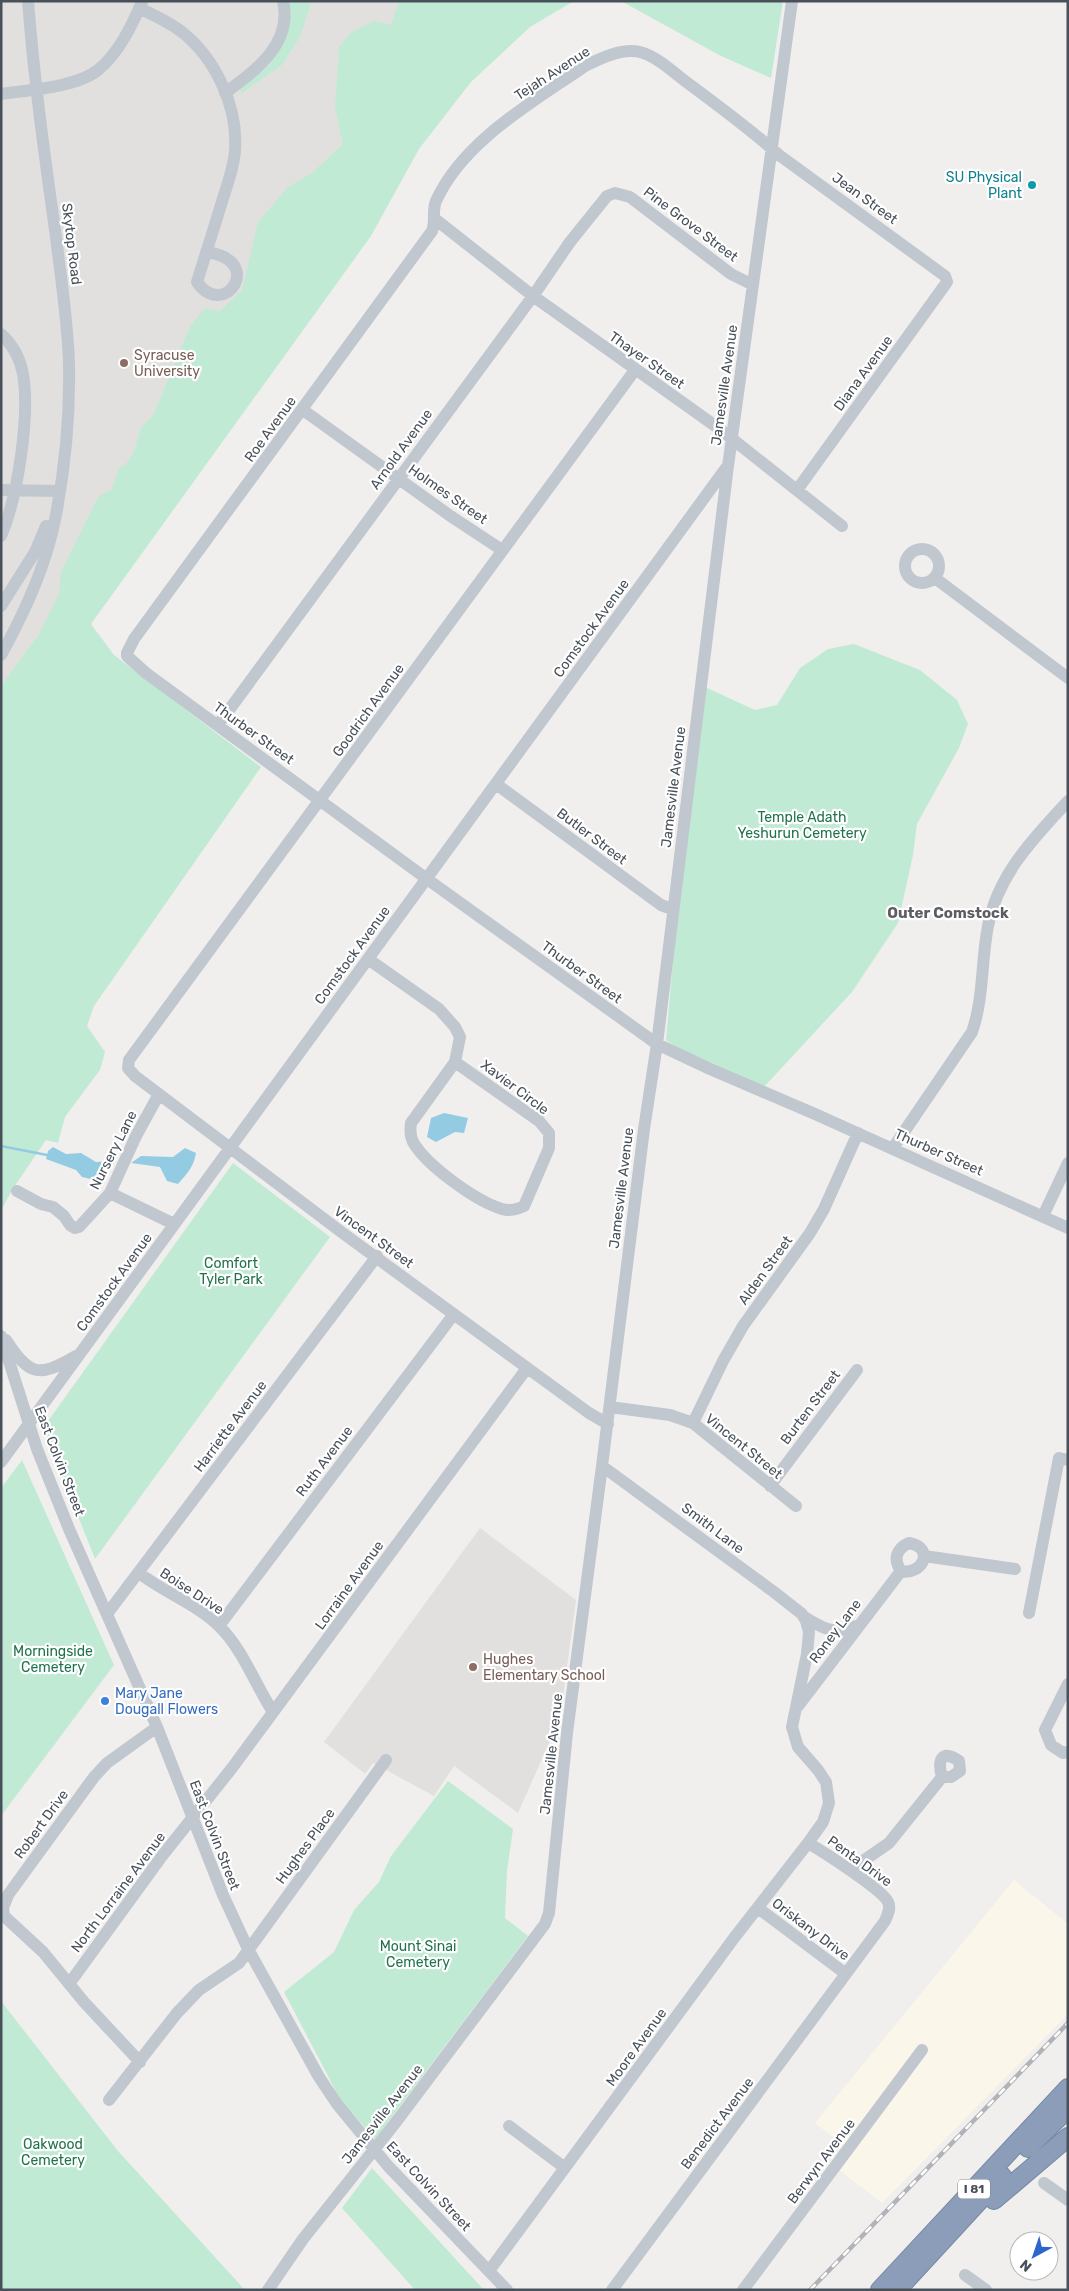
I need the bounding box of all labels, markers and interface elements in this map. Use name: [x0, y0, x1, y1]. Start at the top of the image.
street label: Tejah Avenue: [511, 43, 593, 104]
street label: Jean Street: [829, 169, 901, 228]
place label: SU Physical Plant: [946, 169, 1023, 202]
marker: SU Physical Plant: [1026, 179, 1038, 191]
street label: Pine Grove Street: [640, 183, 742, 266]
street label: Skytop Road: [58, 202, 85, 286]
street label: Jamesville Avenue: [708, 324, 741, 446]
street label: Thayer Street: [606, 328, 688, 393]
street label: Diana Avenue: [830, 332, 897, 414]
place label: Syracuse University: [134, 347, 200, 380]
marker: Syracuse University: [118, 357, 130, 369]
street label: Roe Avenue: [241, 393, 300, 465]
street label: Arnold Avenue: [367, 406, 436, 493]
street label: Holmes Street: [405, 461, 491, 528]
street label: Comstock Avenue: [550, 576, 633, 681]
street label: Goodrich Avenue: [329, 660, 408, 760]
street label: Thurber Street: [210, 699, 298, 769]
street label: Jamesville Avenue: [658, 726, 689, 848]
street label: Butler Street: [553, 805, 631, 869]
park label: Temple Adath Yeshurun Cemetery: [737, 809, 867, 842]
street label: Comstock Avenue: [311, 903, 394, 1008]
district label: Outer Comstock: [887, 904, 1009, 922]
street label: Thurber Street: [538, 938, 626, 1008]
street label: Xavier Circle: [477, 1056, 552, 1119]
street label: Nursery Lane: [86, 1108, 141, 1193]
street label: Thurber Street: [892, 1125, 986, 1180]
street label: Jamesville Avenue: [606, 1127, 637, 1249]
street label: Vincent Street: [331, 1203, 417, 1272]
street label: Comstock Avenue: [73, 1230, 156, 1335]
street label: Alden Street: [735, 1232, 796, 1308]
park label: Comfort Tyler Park: [199, 1255, 264, 1288]
street label: Burten Street: [777, 1366, 844, 1448]
street label: Harriette Avenue: [190, 1377, 271, 1476]
street label: East Colvin Street: [31, 1404, 89, 1519]
street label: Vincent Street: [702, 1410, 786, 1483]
street label: Ruth Avenue: [292, 1423, 356, 1500]
street label: Smith Lane: [678, 1499, 747, 1558]
street label: Lorraine Avenue: [311, 1537, 387, 1633]
street label: Boise Drive: [157, 1564, 227, 1618]
street label: Roney Lane: [806, 1596, 865, 1667]
park label: Morningside Cemetery: [13, 1643, 93, 1676]
place label: Hughes Elementary School: [483, 1651, 605, 1684]
marker: Hughes Elementary School: [467, 1661, 479, 1673]
place label: Mary Jane Dougall Flowers: [115, 1685, 218, 1718]
street label: Jamesville Avenue: [537, 1693, 566, 1815]
marker: Mary Jane Dougall Flowers: [99, 1695, 111, 1707]
street label: East Colvin Street: [186, 1778, 244, 1893]
street label: Robert Drive: [11, 1786, 72, 1862]
street label: Hughes Place: [272, 1805, 339, 1887]
street label: North Lorraine Avenue: [68, 1829, 169, 1956]
street label: Penta Drive: [824, 1832, 895, 1891]
street label: Oriskany Drive: [768, 1895, 853, 1964]
park label: Mount Sinai Cemetery: [380, 1938, 456, 1971]
street label: Moore Avenue: [602, 2005, 671, 2090]
street label: Jamesville Avenue: [338, 2061, 427, 2167]
street label: Benedict Avenue: [677, 2074, 758, 2173]
street label: Berwyn Avenue: [784, 2115, 859, 2207]
park label: Oakwood Cemetery: [21, 2136, 85, 2169]
street label: East Colvin Street: [383, 2138, 475, 2235]
road number: I 81: [958, 2180, 990, 2198]
north arrow: [1009, 2231, 1059, 2281]
text: N: [1017, 2256, 1035, 2275]

